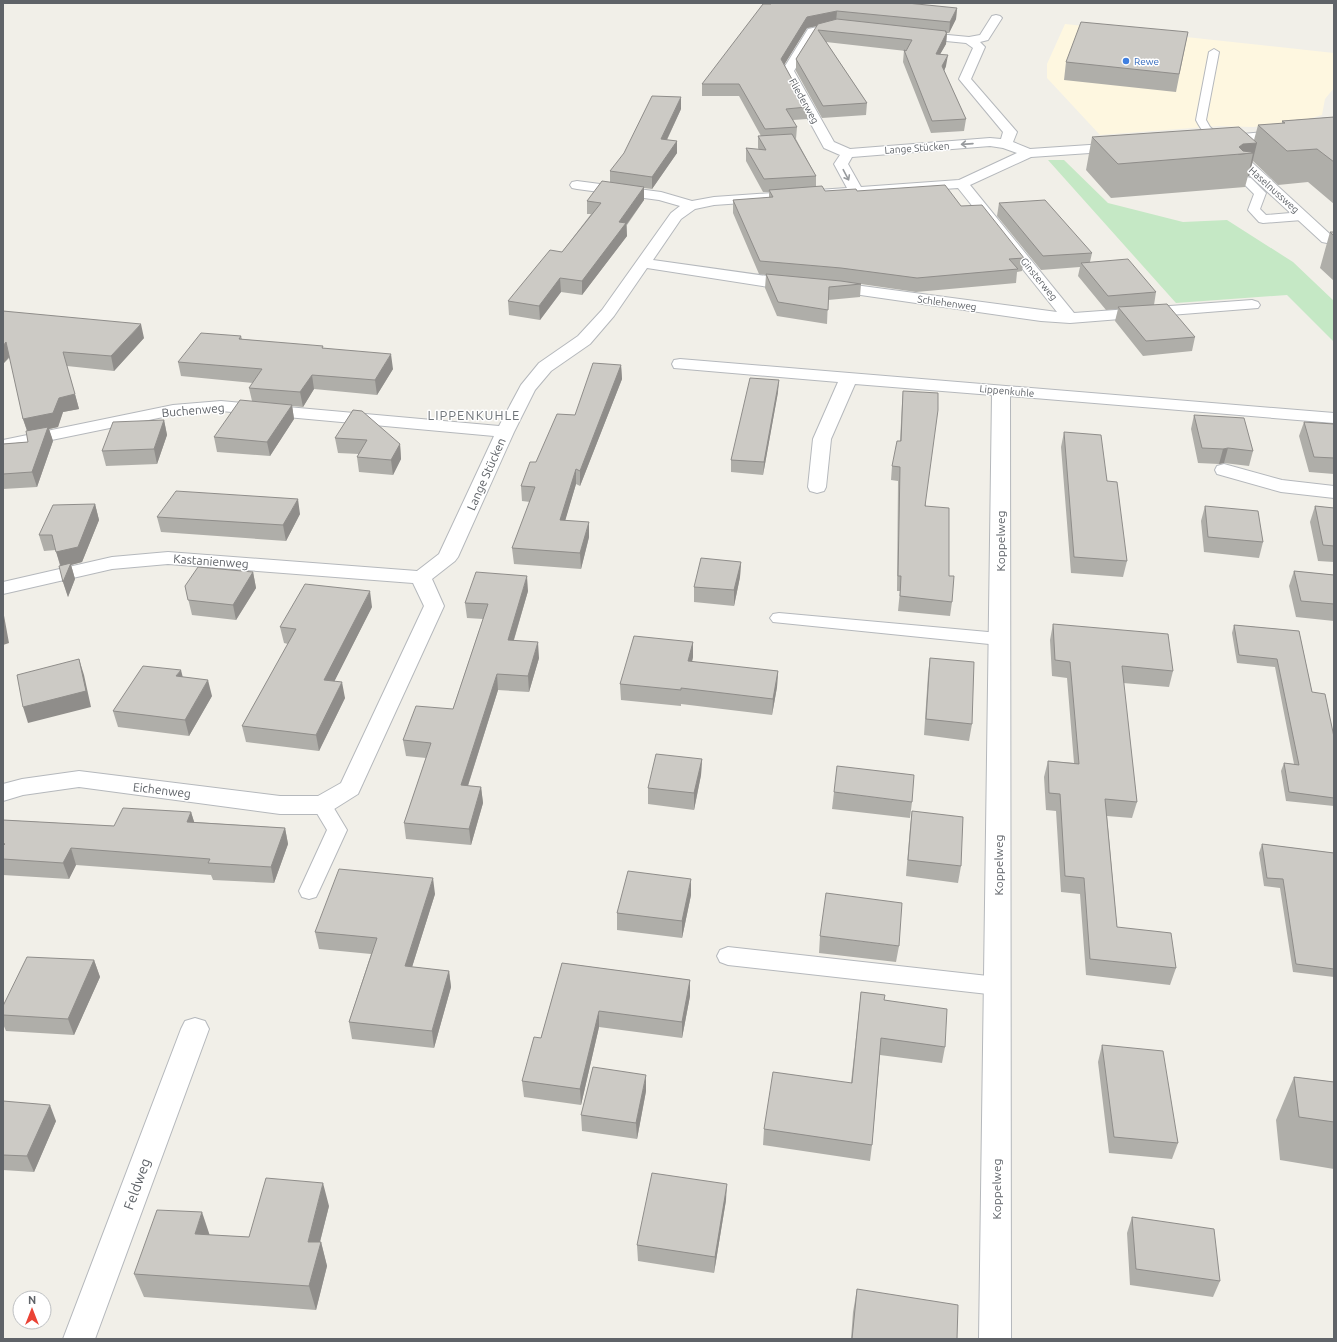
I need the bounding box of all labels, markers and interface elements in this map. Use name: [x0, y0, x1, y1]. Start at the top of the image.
marker: Rewe: [1121, 56, 1131, 66]
place label: Rewe: [1134, 56, 1159, 67]
street label: Fliederweg: [787, 76, 821, 126]
street label: Lange Stücken: [884, 140, 950, 156]
one-way arrow: [961, 141, 974, 148]
street label: Haselnussweg: [1247, 165, 1301, 215]
one-way arrow: [843, 168, 851, 180]
street label: Ginsterweg: [1019, 256, 1059, 302]
street label: Schlehenweg: [917, 293, 977, 313]
street label: Lippenkuhle: [979, 383, 1035, 399]
street label: Buchenweg: [161, 401, 225, 419]
district label: LIPPENKUHLE: [428, 408, 520, 422]
street label: Lange Stücken: [464, 436, 508, 512]
street label: Koppelweg: [994, 511, 1007, 571]
street label: Kastanienweg: [173, 552, 249, 570]
street label: Eichenweg: [132, 780, 192, 800]
street label: Koppelweg: [992, 835, 1005, 895]
street label: Feldweg: [120, 1156, 154, 1212]
street label: Koppelweg: [990, 1159, 1003, 1219]
north arrow: [12, 1290, 52, 1330]
text: N: [28, 1294, 36, 1306]

